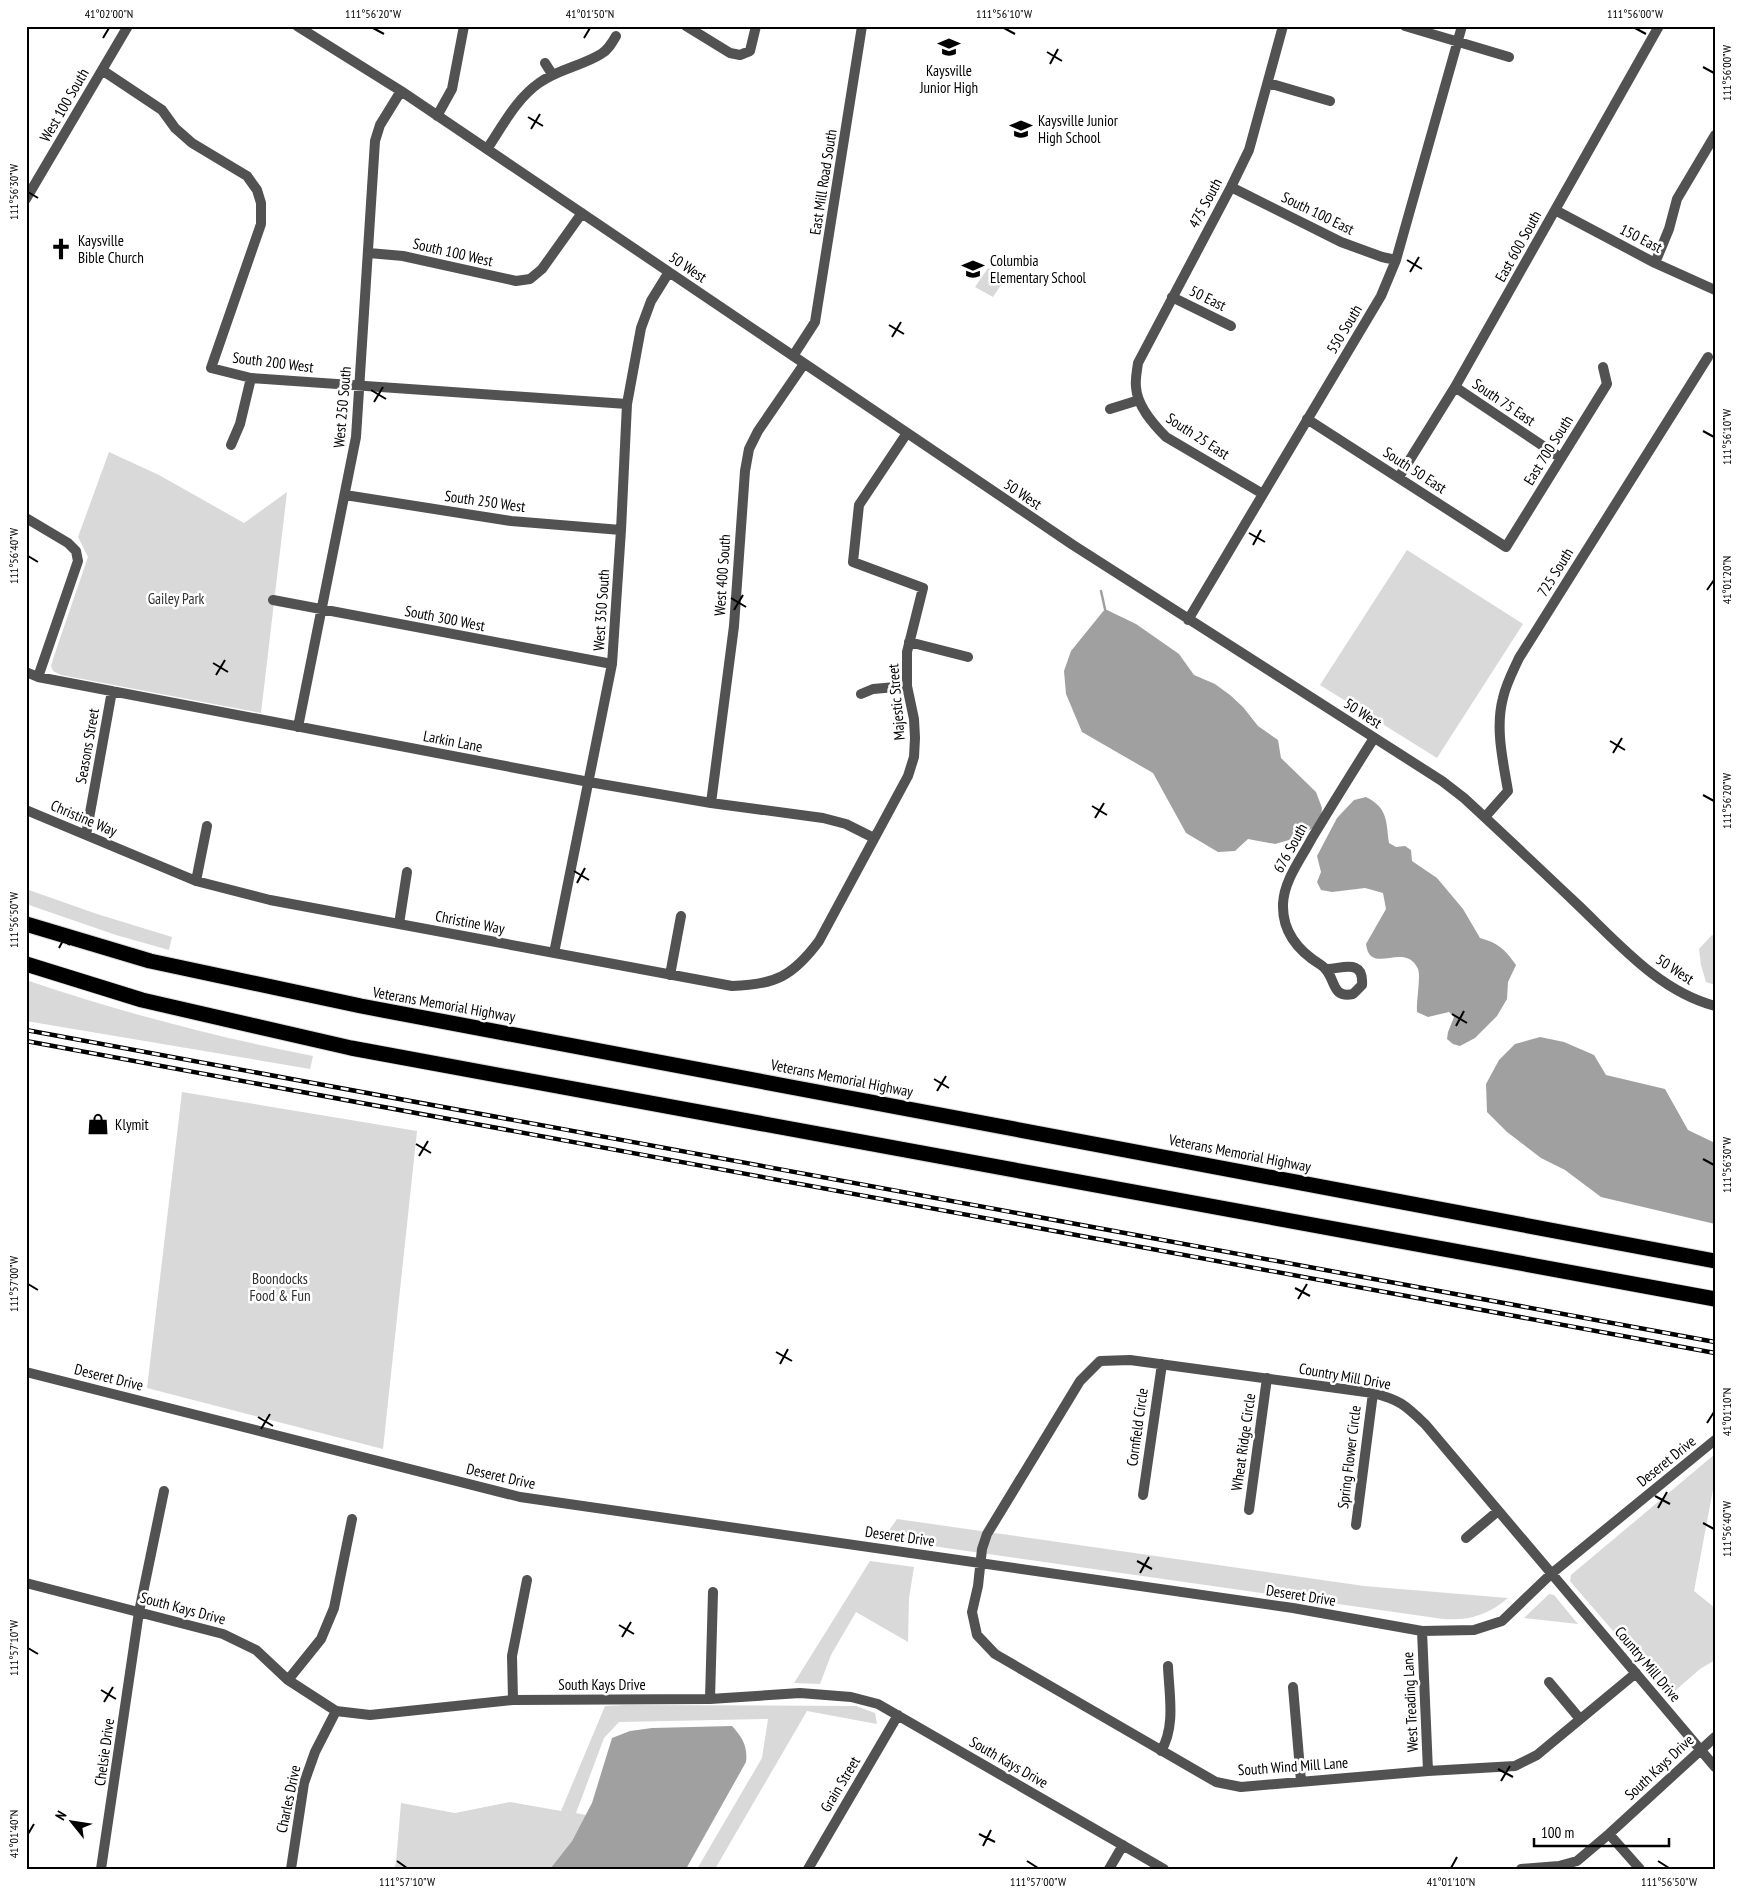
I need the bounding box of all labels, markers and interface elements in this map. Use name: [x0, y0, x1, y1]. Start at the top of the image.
text: 41°02'00"N: [85, 6, 133, 21]
text: 111°56'20"W: [345, 6, 401, 21]
text: 41°01'50"N: [566, 6, 614, 21]
text: 111°56'10"W: [976, 6, 1032, 21]
text: 111°56'00"W: [1607, 6, 1663, 21]
school or university icon: Kaysville Junior High: [936, 34, 962, 60]
text: 111°56'00"W: [1719, 45, 1734, 101]
place label: Kaysville Junior High: [919, 61, 978, 97]
street label: West 100 South: [35, 65, 93, 145]
place label: Kaysville Junior High School: [1038, 111, 1119, 147]
school or university icon: Kaysville Junior High School: [1008, 116, 1034, 142]
street label: East Mill Road South: [805, 128, 841, 236]
text: 111°56'30"W: [6, 164, 21, 220]
street label: 475 South: [1184, 175, 1226, 231]
street label: South 100 East: [1279, 187, 1357, 239]
street label: East 600 South: [1491, 207, 1545, 285]
street label: 150 East: [1617, 219, 1665, 257]
place label: Kaysville Bible Church: [78, 231, 144, 267]
street label: South 100 West: [411, 234, 495, 270]
church icon: Kaysville Bible Church: [48, 236, 74, 262]
street label: 50 West: [666, 248, 710, 286]
place label: Columbia Elementary School: [990, 251, 1087, 287]
school or university icon: Columbia Elementary School: [960, 256, 986, 282]
street label: 50 East: [1187, 281, 1229, 315]
street label: 550 South: [1322, 301, 1366, 357]
street label: South 200 West: [231, 348, 315, 376]
street label: West 250 South: [329, 365, 355, 449]
street label: South 75 East: [1469, 374, 1539, 430]
street label: South 25 East: [1163, 409, 1233, 463]
text: 111°56'10"W: [1719, 409, 1734, 465]
street label: East 700 South: [1519, 412, 1577, 488]
street label: South 50 East: [1380, 443, 1450, 497]
street label: 50 West: [1001, 475, 1045, 513]
street label: South 250 West: [443, 486, 527, 516]
text: 111°56'40"W: [6, 528, 21, 584]
street label: West 400 South: [710, 534, 734, 616]
street label: 725 South: [1533, 544, 1577, 600]
text: 41°01'20"N: [1719, 556, 1734, 604]
street label: West 350 South: [589, 569, 613, 651]
park label: Gailey Park: [148, 589, 205, 608]
street label: South 300 West: [403, 601, 487, 635]
street label: Majestic Street: [883, 663, 909, 741]
street label: 50 West: [1340, 694, 1386, 732]
street label: Seasons Street: [71, 707, 103, 785]
street label: Larkin Lane: [422, 726, 484, 756]
text: 111°56'20"W: [1719, 773, 1734, 829]
street label: Christine Way: [48, 796, 120, 841]
street label: 676 South: [1269, 820, 1311, 876]
text: 111°56'50"W: [6, 892, 21, 948]
street label: Christine Way: [434, 906, 507, 938]
street label: 50 West: [1652, 950, 1698, 988]
street label: Veterans Memorial Highway: [370, 982, 517, 1026]
street label: Veterans Memorial Highway: [768, 1055, 915, 1101]
shop icon: Klymit: [85, 1111, 111, 1137]
place label: Klymit: [115, 1115, 149, 1134]
street label: Veterans Memorial Highway: [1166, 1130, 1313, 1176]
text: 111°56'30"W: [1719, 1137, 1734, 1193]
text: 111°57'00"W: [6, 1256, 21, 1312]
park label: Boondocks Food & Fun: [249, 1269, 311, 1305]
street label: Deseret Drive: [73, 1359, 145, 1395]
street label: Country Mill Drive: [1298, 1359, 1392, 1393]
street label: Cornfield Circle: [1122, 1387, 1152, 1467]
text: 41°01'10"N: [1719, 1388, 1734, 1436]
street label: Wheat Ridge Circle: [1227, 1392, 1259, 1492]
street label: Spring Flower Circle: [1333, 1404, 1365, 1510]
street label: Deseret Drive: [1633, 1432, 1699, 1490]
street label: Deseret Drive: [465, 1459, 537, 1493]
text: 111°56'40"W: [1719, 1501, 1734, 1557]
street label: Deseret Drive: [864, 1522, 936, 1550]
street label: Deseret Drive: [1265, 1580, 1337, 1610]
street label: South Kays Drive: [138, 1587, 228, 1629]
text: 111°57'10"W: [6, 1620, 21, 1676]
street label: Country Mill Drive: [1611, 1622, 1685, 1706]
street label: West Treading Lane: [1398, 1651, 1422, 1753]
street label: South Kays Drive: [558, 1675, 646, 1694]
street label: Chelsie Drive: [90, 1717, 118, 1787]
street label: South Kays Drive: [1621, 1730, 1697, 1804]
street label: South Kays Drive: [966, 1732, 1052, 1792]
street label: Grain Street: [816, 1753, 864, 1815]
street label: South Wind Mill Lane: [1237, 1753, 1349, 1779]
street label: Charles Drive: [272, 1763, 304, 1835]
north arrow: [48, 1798, 98, 1848]
text: N: [51, 1808, 70, 1823]
text: 41°01'40"N: [6, 1810, 21, 1858]
scale bar: [1534, 1815, 1668, 1847]
text: 100 m: [1541, 1823, 1574, 1842]
text: 111°57'10"W: [379, 1874, 435, 1889]
text: 111°57'00"W: [1010, 1874, 1066, 1889]
text: 41°01'10"N: [1427, 1874, 1475, 1889]
text: 111°56'50"W: [1641, 1874, 1697, 1889]

